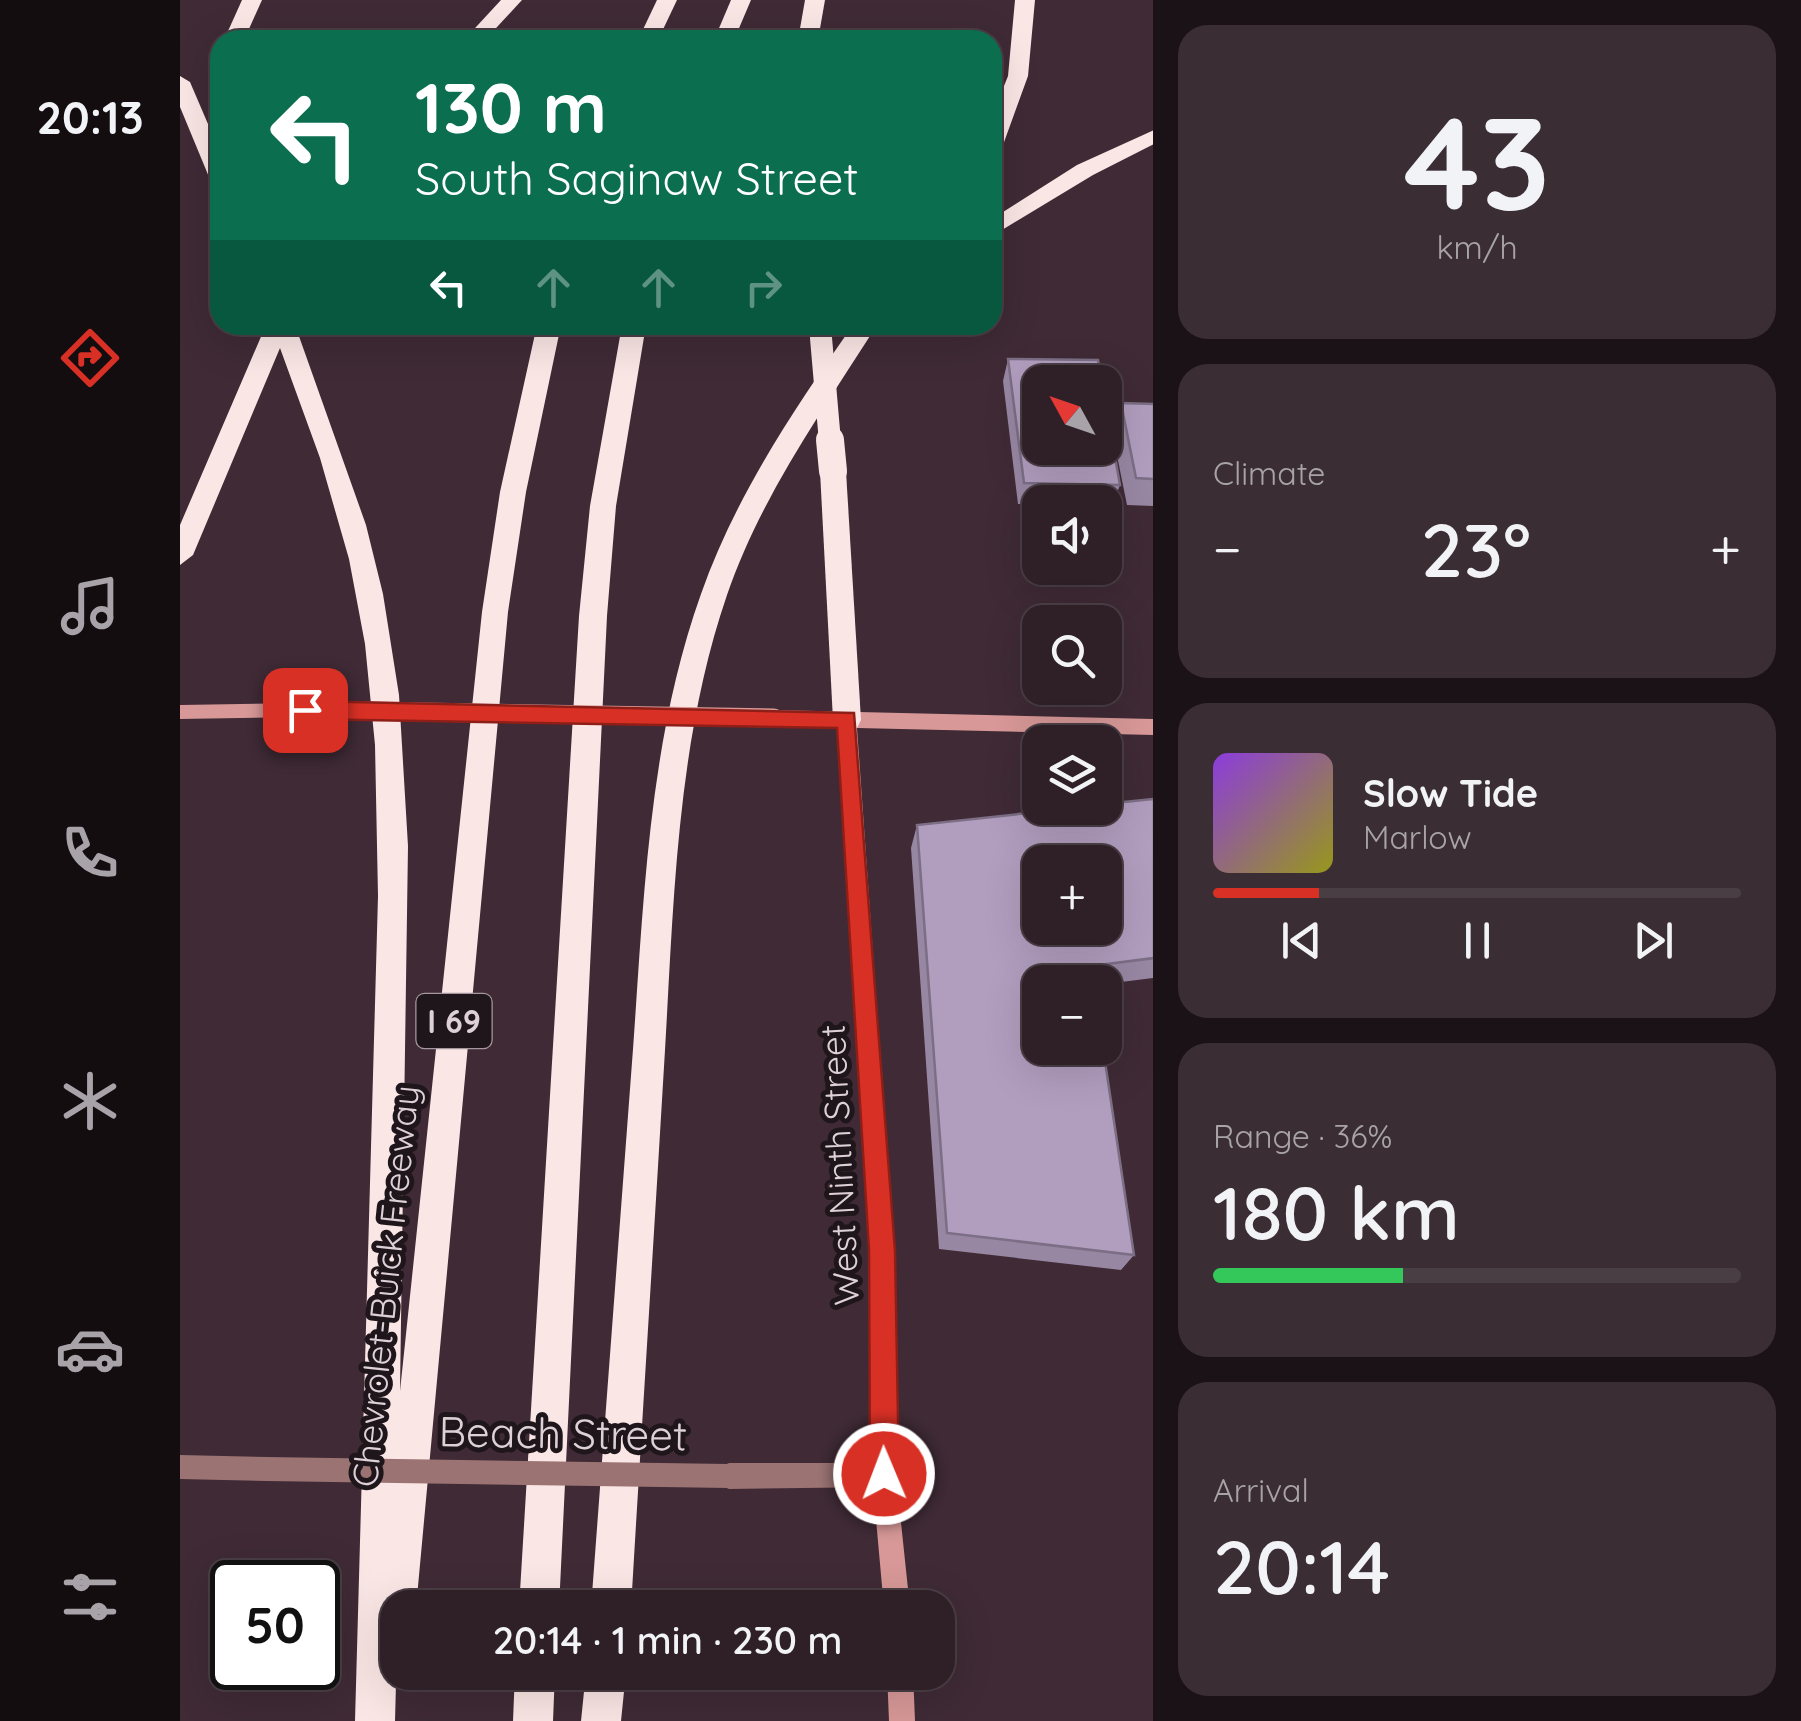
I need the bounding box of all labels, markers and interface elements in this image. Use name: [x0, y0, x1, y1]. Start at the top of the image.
text: 130 m: [415, 63, 607, 151]
icon: left: [250, 70, 380, 200]
text: 43: [1404, 80, 1550, 243]
text: 20:13: [36, 89, 144, 145]
text: South Saginaw Street: [415, 150, 859, 206]
text: km/h: [1436, 227, 1518, 267]
icon: left: [421, 260, 476, 315]
icon: ahead: [526, 260, 581, 315]
icon: ahead: [631, 260, 686, 315]
icon: right: [736, 260, 791, 315]
icon: directions: [55, 323, 125, 393]
north arrow: [1022, 365, 1122, 465]
map controls: [1022, 365, 1122, 1065]
text: Climate: [1213, 453, 1325, 493]
button: sound: [1022, 485, 1122, 585]
text: 23°: [1421, 502, 1531, 596]
text: −: [1213, 514, 1242, 583]
text: +: [1710, 514, 1741, 583]
icon: music: [55, 571, 125, 641]
button: search: [1022, 605, 1122, 705]
pin: [263, 668, 348, 753]
icon: arrive: [278, 683, 333, 738]
button: layers: [1022, 725, 1122, 825]
text: Slow Tide: [1363, 769, 1538, 817]
text: Marlow: [1363, 817, 1472, 857]
icon: phone: [55, 818, 125, 888]
button: +: [1022, 845, 1122, 945]
icon: previous: [1274, 913, 1329, 968]
icon: pause: [1450, 913, 1505, 968]
icon: next: [1626, 913, 1681, 968]
button: −: [1022, 965, 1122, 1065]
road number: I 69: [416, 994, 492, 1048]
street label: West Ninth Street: [810, 1024, 868, 1306]
icon: climate: [55, 1066, 125, 1136]
street label: Chevrolet-Buick Freeway: [342, 1083, 428, 1489]
text: Range · 36%: [1213, 1116, 1392, 1156]
text: 180 km: [1213, 1165, 1460, 1259]
icon: car: [55, 1314, 125, 1384]
street label: Beach Street: [438, 1404, 688, 1462]
position arrow: [832, 1422, 936, 1526]
text: Arrival: [1213, 1470, 1309, 1510]
text: 20:14: [1213, 1519, 1390, 1613]
speed limit sign: 50: [210, 1560, 340, 1690]
icon: filters: [55, 1562, 125, 1632]
text: 20:14 · 1 min · 230 m: [493, 1616, 842, 1664]

